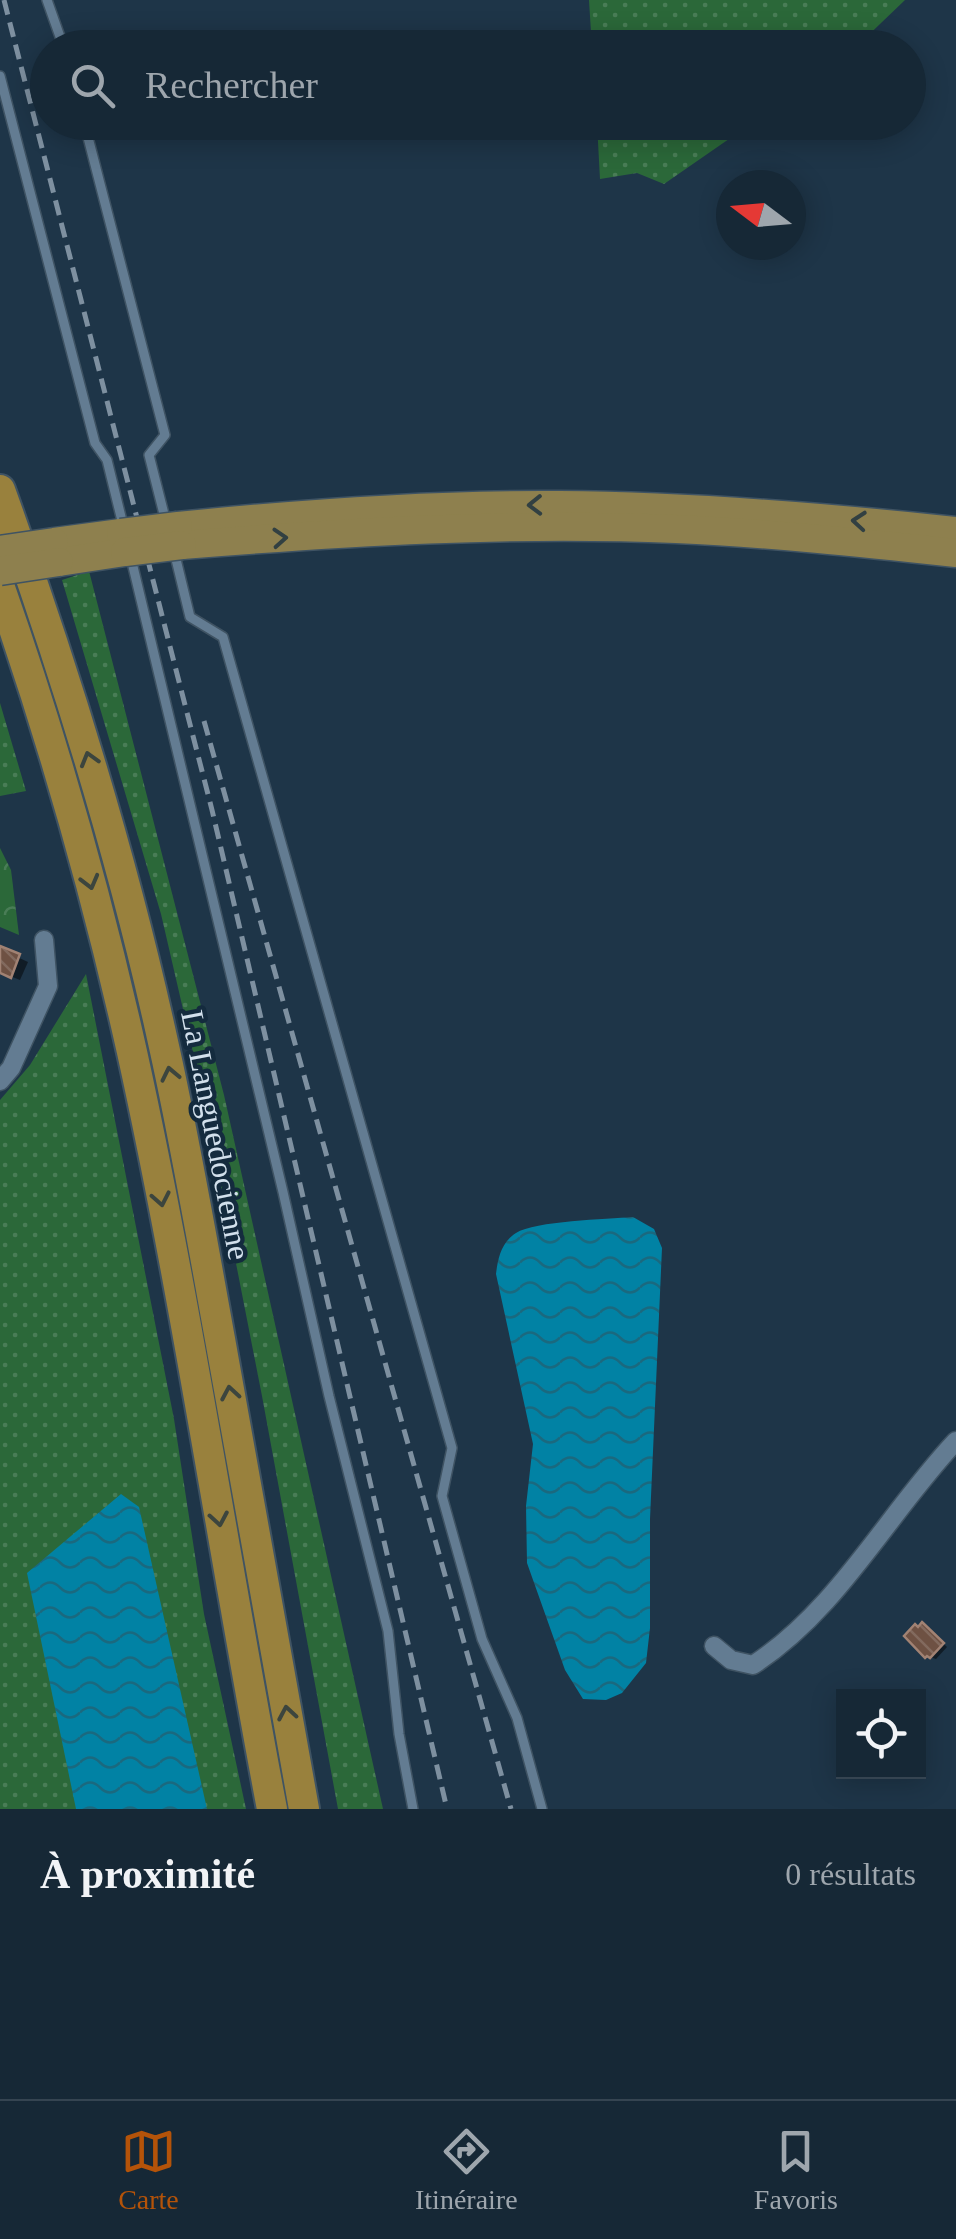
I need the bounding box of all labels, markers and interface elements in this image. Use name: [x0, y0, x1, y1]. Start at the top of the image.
search box: [30, 30, 926, 140]
icon: search: [65, 58, 120, 113]
text: Rechercher: [145, 64, 318, 106]
north arrow: [716, 170, 806, 260]
one-way arrow: [526, 495, 542, 516]
one-way arrow: [851, 510, 867, 532]
one-way arrow: [272, 528, 288, 549]
one-way arrow: [80, 751, 101, 768]
one-way arrow: [78, 873, 99, 890]
street label: La Languedocienne: [174, 1007, 258, 1263]
one-way arrow: [160, 1066, 181, 1083]
one-way arrow: [150, 1190, 171, 1207]
one-way arrow: [220, 1385, 241, 1401]
one-way arrow: [208, 1510, 229, 1527]
map controls: [836, 1689, 926, 1779]
button: locate: [836, 1689, 926, 1779]
one-way arrow: [277, 1705, 298, 1721]
text: À proximité: [40, 1851, 255, 1897]
text: 0 résultats: [785, 1856, 916, 1892]
tab: Carte: [118, 2124, 179, 2216]
tab: Itinéraire: [415, 2124, 518, 2216]
tab: Favoris: [754, 2124, 838, 2216]

